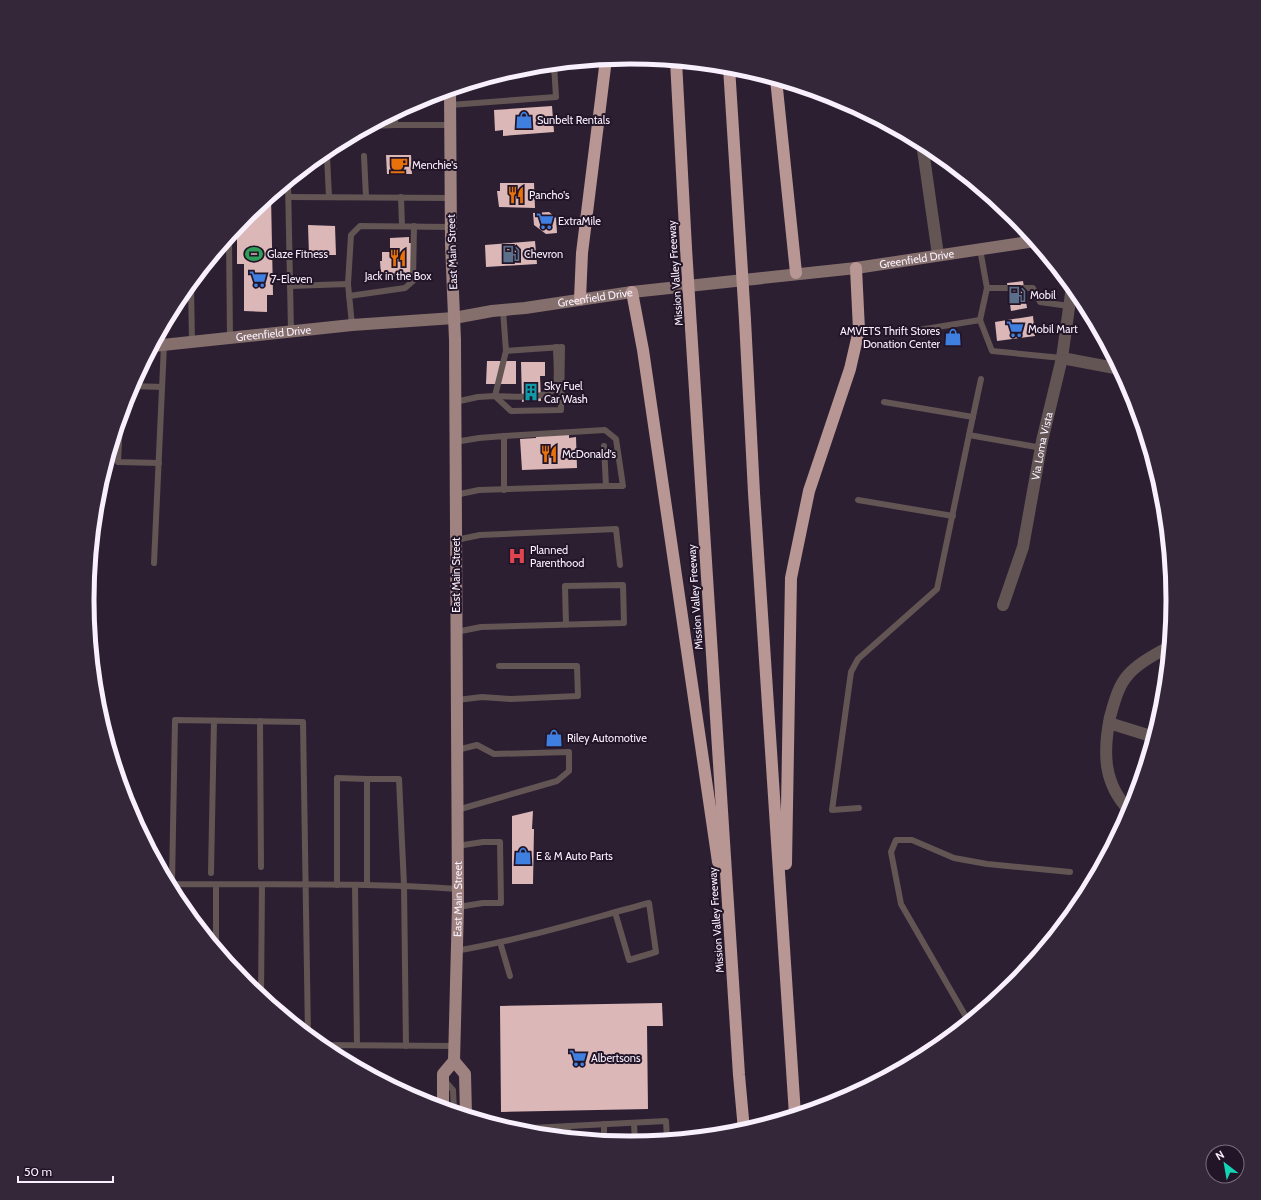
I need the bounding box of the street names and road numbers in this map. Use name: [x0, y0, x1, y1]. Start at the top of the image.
street label: East Main Street: [444, 214, 460, 290]
street label: Mission Valley Freeway: [664, 219, 686, 326]
street label: Greenfield Drive: [878, 246, 955, 271]
street label: Greenfield Drive: [557, 285, 634, 310]
street label: Greenfield Drive: [235, 322, 312, 344]
street label: Via Loma Vista: [1028, 410, 1056, 481]
street label: East Main Street: [449, 537, 463, 613]
street label: Mission Valley Freeway: [684, 543, 706, 650]
street label: East Main Street: [450, 861, 465, 937]
street label: Mission Valley Freeway: [705, 866, 727, 973]

